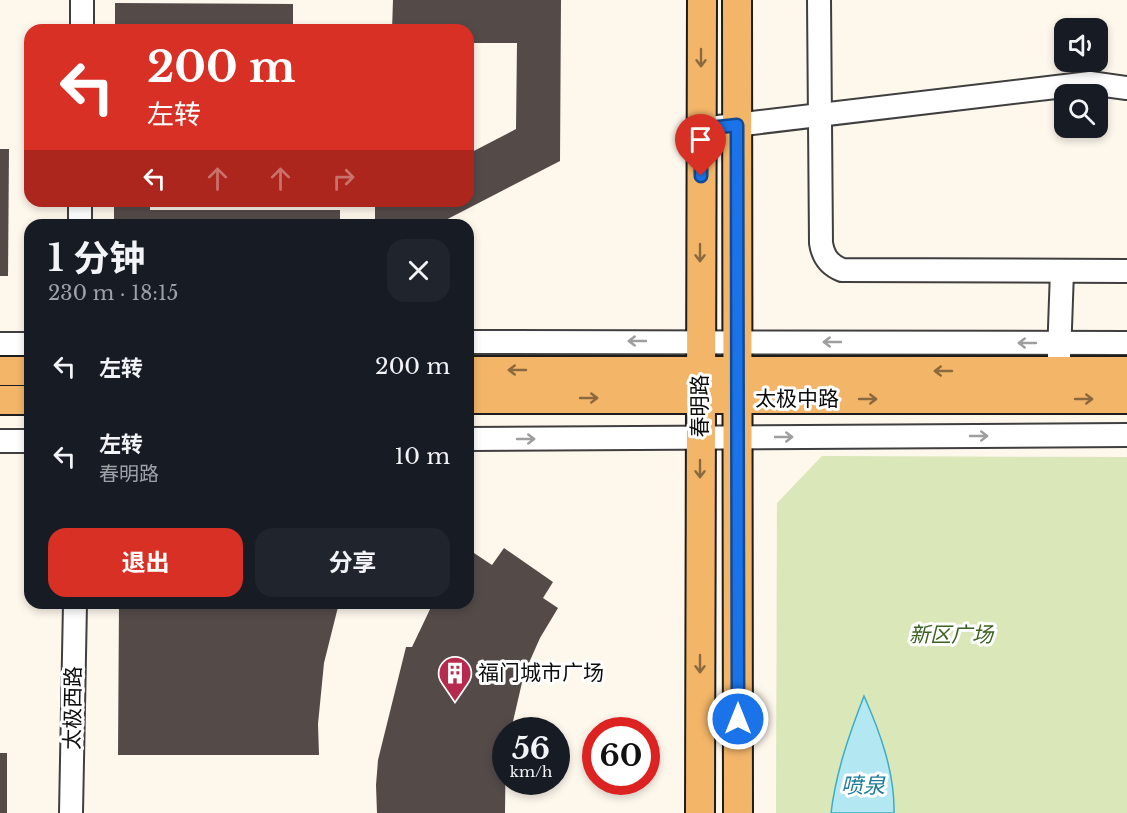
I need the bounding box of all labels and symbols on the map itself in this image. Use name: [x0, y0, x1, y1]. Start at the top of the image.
one-way arrow: [695, 48, 707, 68]
pin: [675, 114, 726, 176]
one-way arrow: [694, 243, 706, 263]
one-way arrow: [627, 335, 647, 347]
one-way arrow: [822, 336, 842, 348]
one-way arrow: [1017, 337, 1037, 349]
one-way arrow: [507, 364, 527, 376]
one-way arrow: [933, 365, 953, 377]
street label: 春明路: [687, 375, 713, 438]
street label: 太极中路: [755, 386, 839, 412]
one-way arrow: [579, 392, 599, 404]
one-way arrow: [858, 393, 878, 405]
one-way arrow: [1074, 393, 1094, 405]
one-way arrow: [969, 430, 989, 442]
one-way arrow: [774, 431, 794, 443]
one-way arrow: [516, 433, 536, 444]
one-way arrow: [694, 459, 706, 479]
park label: 新区广场: [909, 622, 995, 648]
one-way arrow: [694, 654, 706, 674]
building icon: 福门城市广场: [437, 655, 473, 702]
place label: 福门城市广场: [478, 660, 604, 686]
street label: 太极西路: [59, 666, 87, 750]
position arrow: [706, 687, 770, 751]
speed limit sign: 60: [582, 717, 660, 795]
water label: 喷泉: [841, 772, 886, 799]

